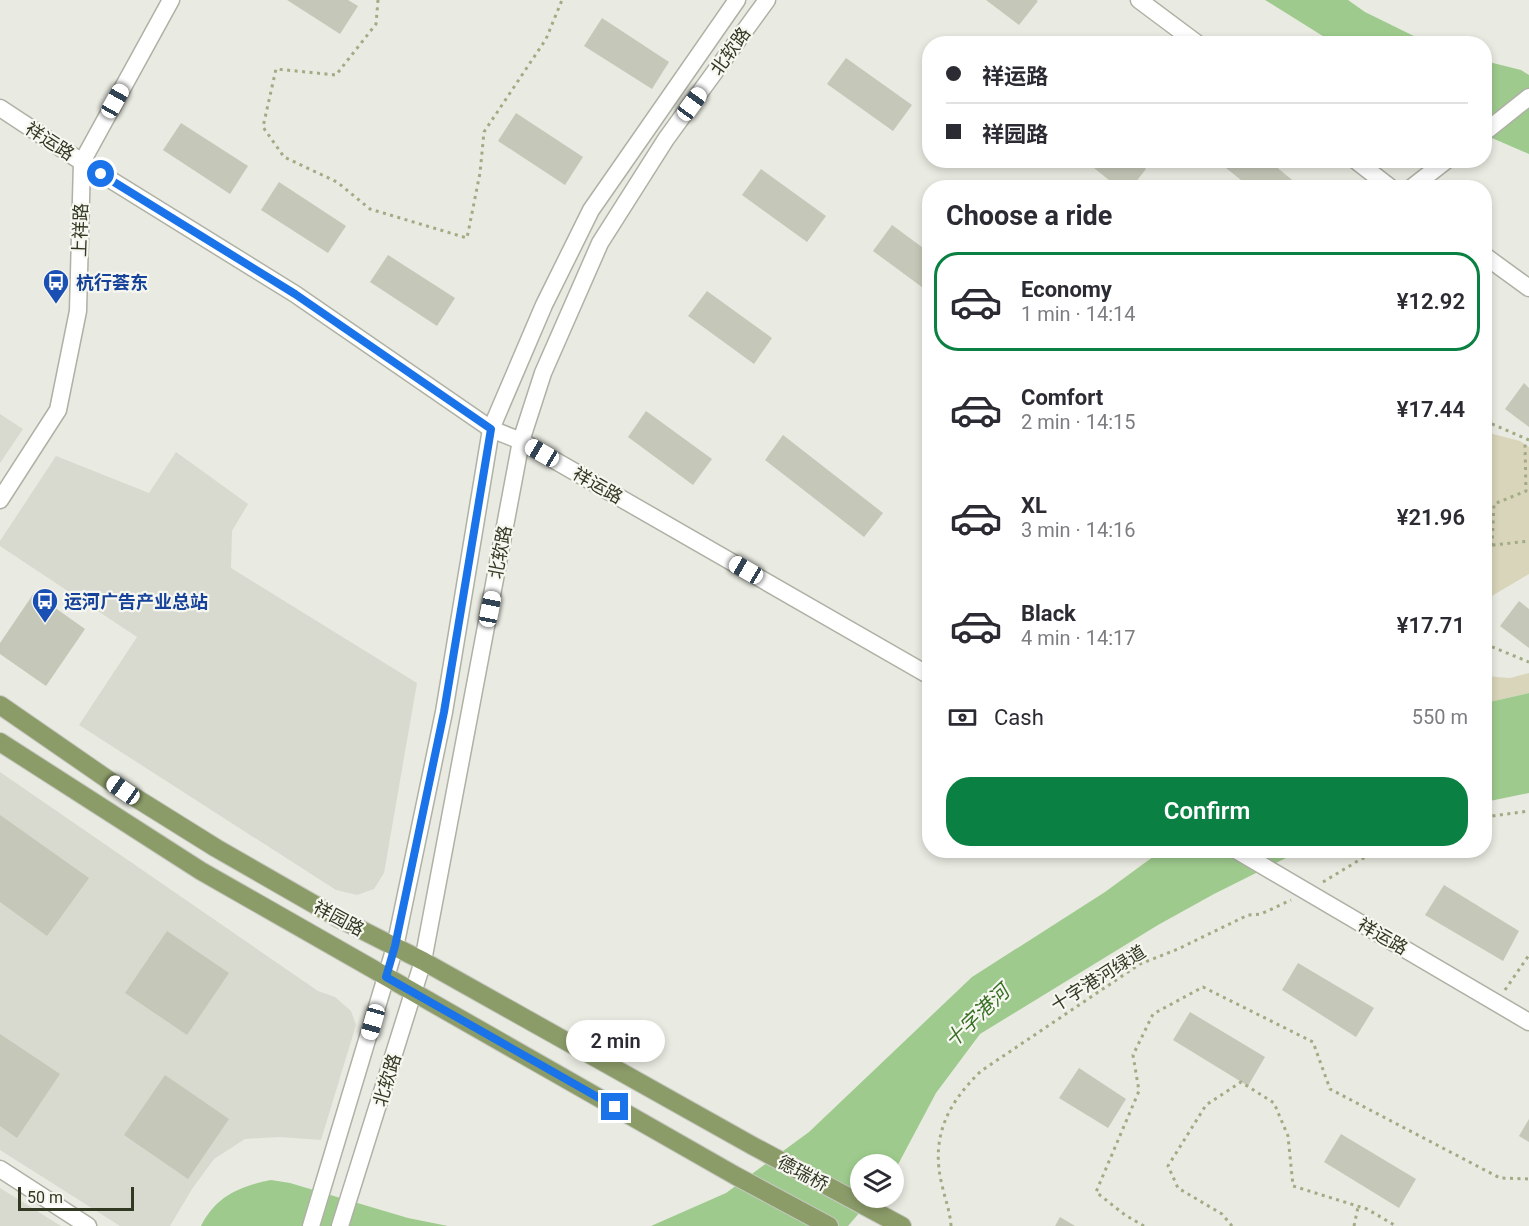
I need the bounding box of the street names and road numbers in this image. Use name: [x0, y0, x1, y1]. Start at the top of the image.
street label: 北软路: [706, 23, 754, 79]
street label: 祥运路: [22, 117, 78, 165]
street label: 上祥路: [69, 203, 91, 257]
street label: 祥运路: [569, 462, 627, 508]
street label: 北软路: [485, 523, 515, 581]
street label: 祥园路: [310, 896, 368, 940]
street label: 祥运路: [1354, 913, 1412, 959]
street label: 十字港河绿道: [1047, 940, 1149, 1016]
street label: 北软路: [369, 1051, 405, 1109]
street label: 德瑞桥: [774, 1151, 832, 1195]

